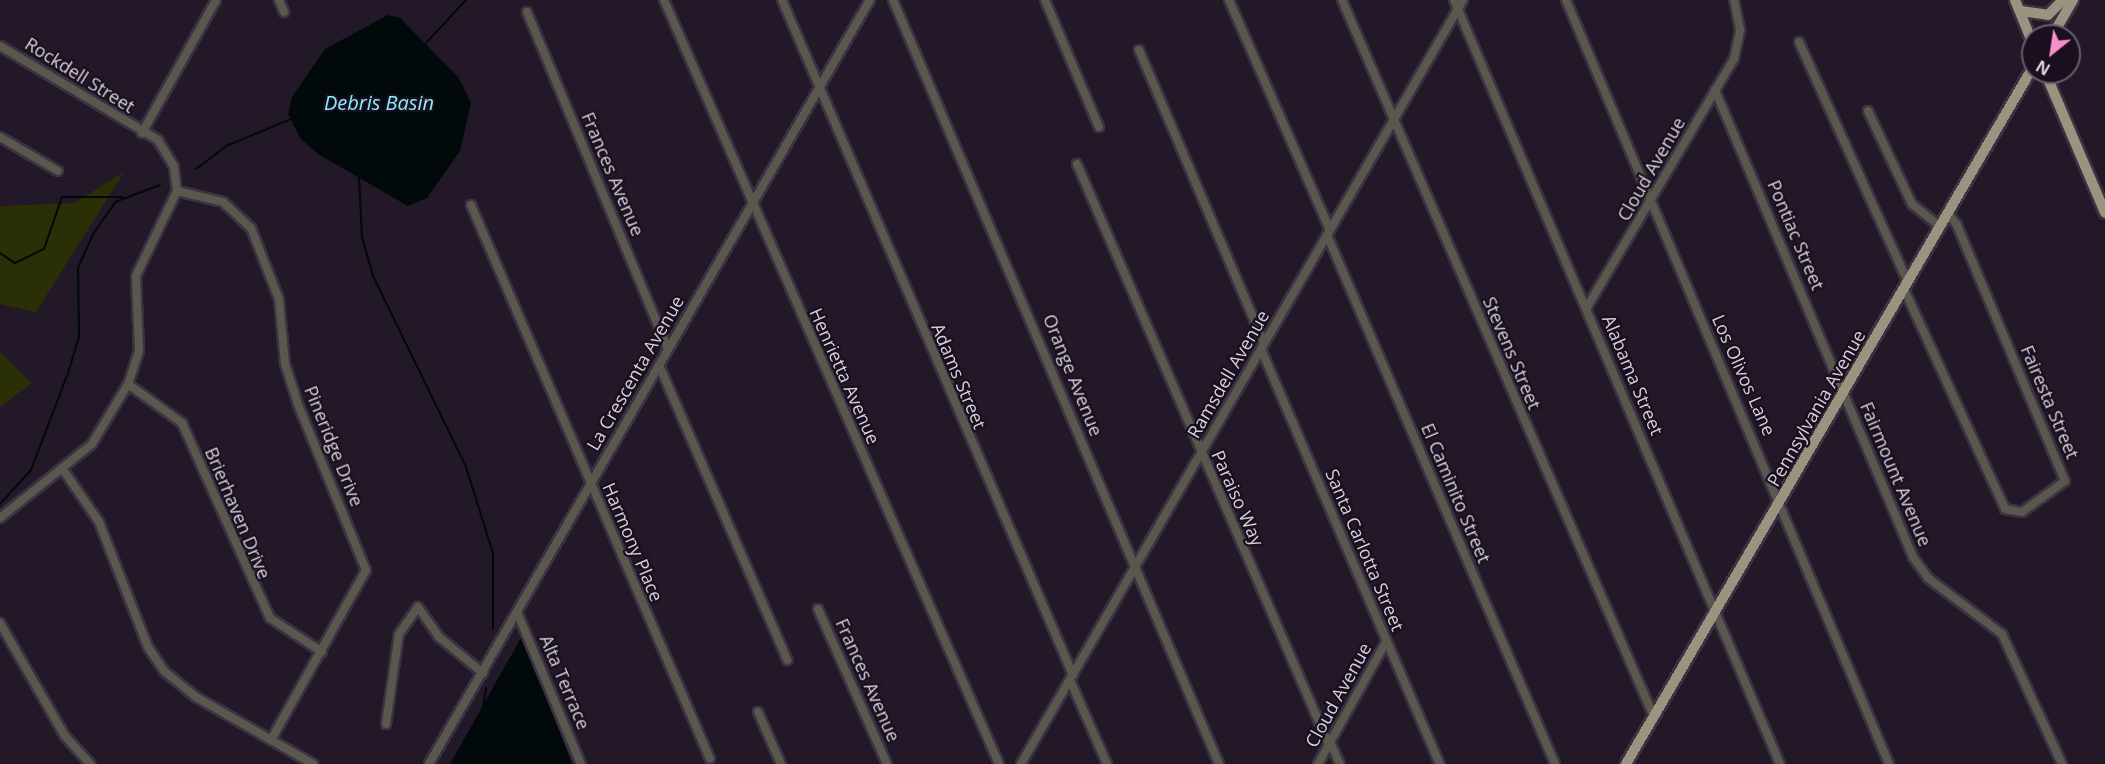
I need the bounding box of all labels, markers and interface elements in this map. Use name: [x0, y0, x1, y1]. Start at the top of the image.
north arrow: [2021, 24, 2081, 84]
street label: Rockdell Street: [21, 33, 139, 117]
text: N: [2032, 55, 2054, 81]
water label: Debris Basin: [324, 90, 434, 114]
street label: Frances Avenue: [577, 109, 649, 239]
street label: Cloud Avenue: [1613, 113, 1689, 225]
street label: Pontiac Street: [1763, 177, 1829, 293]
street label: La Crescenta Avenue: [582, 292, 688, 454]
street label: Stevens Street: [1479, 294, 1545, 412]
street label: Henrietta Avenue: [805, 305, 885, 447]
street label: Ramsdell Avenue: [1183, 306, 1273, 442]
street label: Orange Avenue: [1039, 311, 1107, 439]
street label: Los Olivos Lane: [1708, 311, 1780, 439]
street label: Alabama Street: [1598, 312, 1668, 438]
street label: Adams Street: [927, 320, 991, 432]
street label: Pennsylvania Avenue: [1762, 326, 1870, 490]
street label: Fairesta Street: [2016, 342, 2084, 462]
street label: Pineridge Drive: [300, 383, 368, 509]
street label: Fairmount Avenue: [1856, 399, 1936, 549]
street label: El Caminito Street: [1417, 420, 1495, 566]
street label: Brierhaven Drive: [201, 444, 275, 582]
street label: Paraiso Way: [1207, 447, 1269, 549]
street label: Santa Carlotta Street: [1321, 466, 1409, 634]
street label: Harmony Place: [598, 479, 668, 605]
street label: Frances Avenue: [831, 615, 905, 745]
street label: Alta Terrace: [535, 632, 595, 732]
street label: Cloud Avenue: [1300, 639, 1376, 751]

